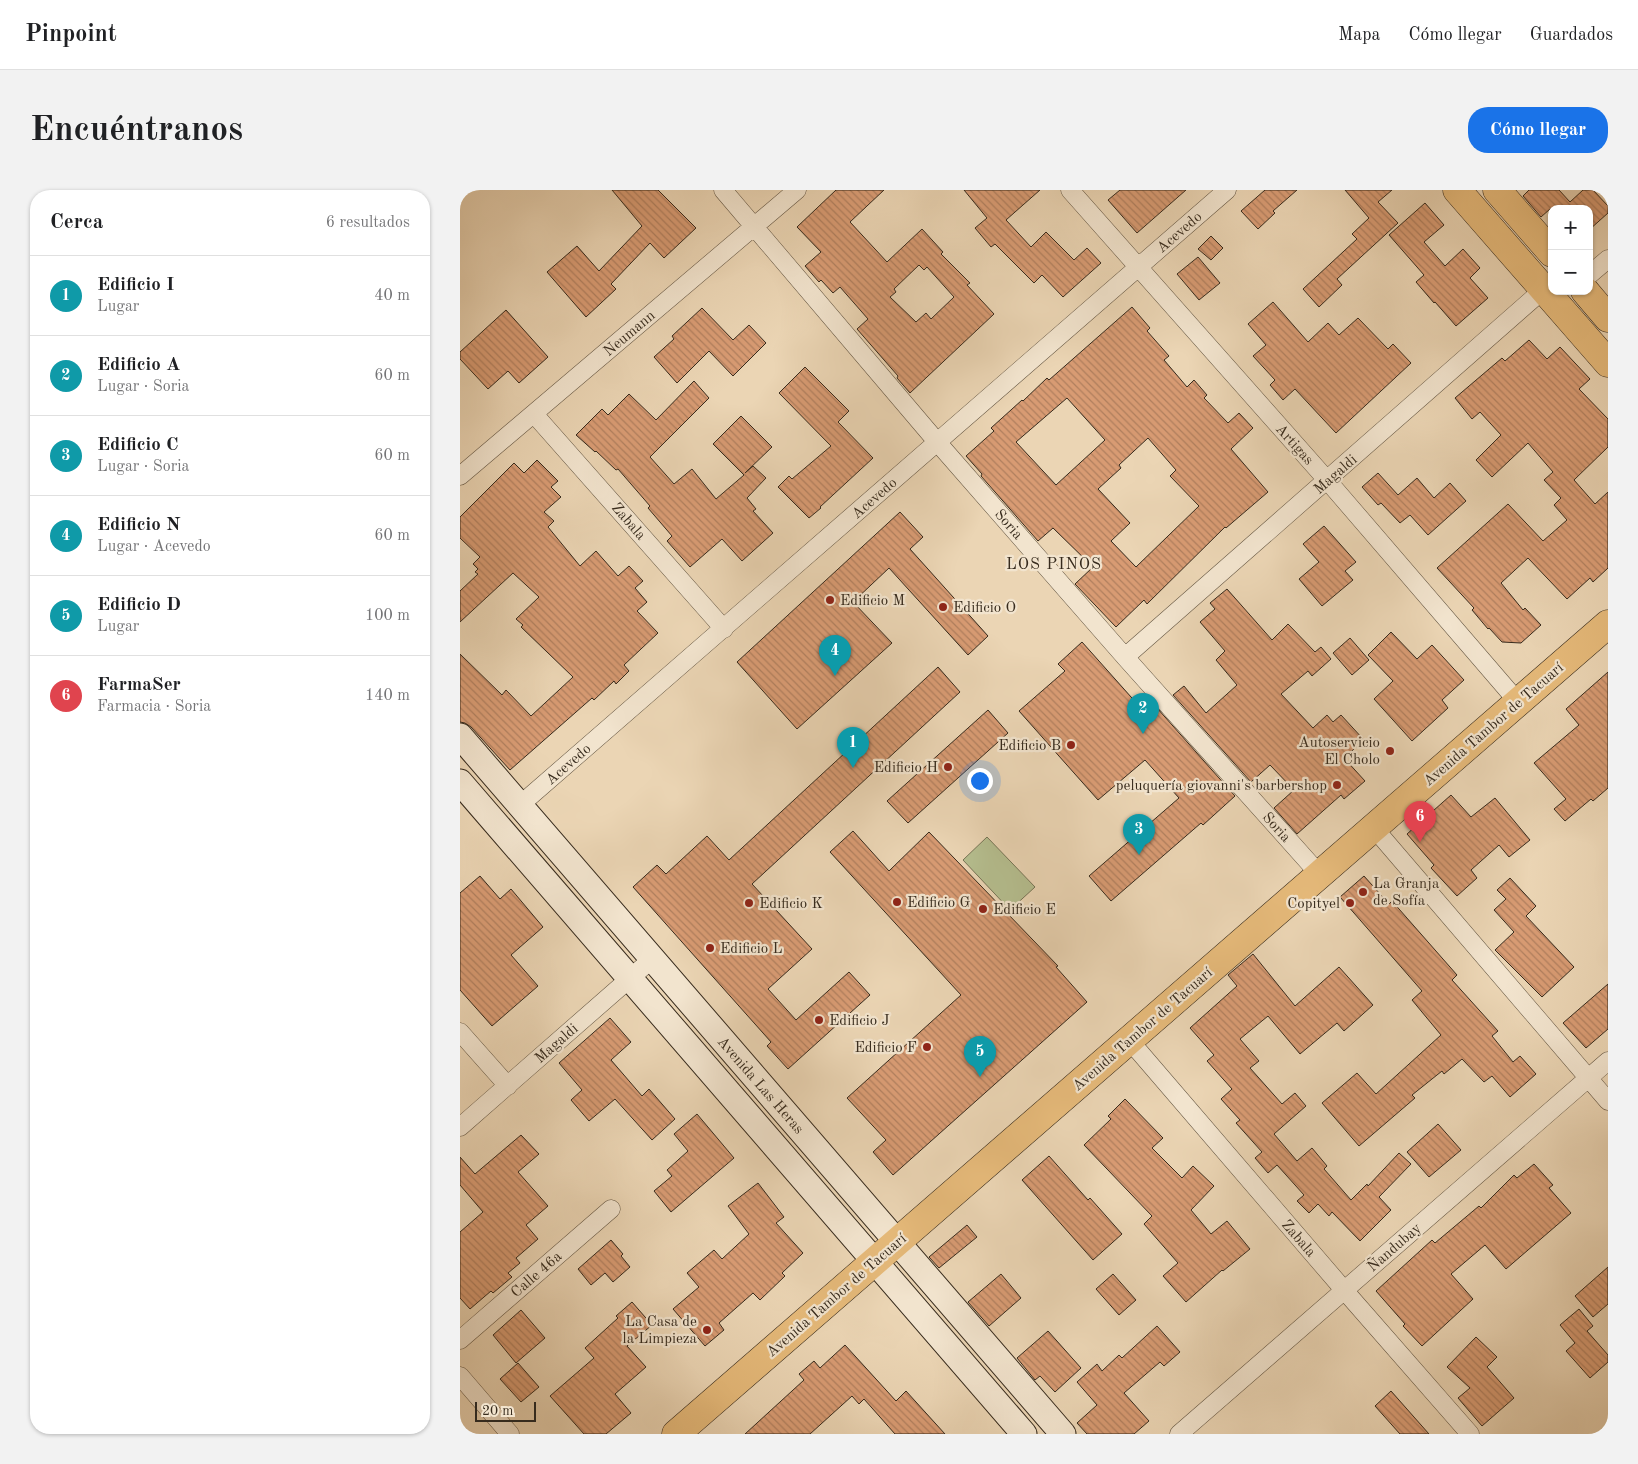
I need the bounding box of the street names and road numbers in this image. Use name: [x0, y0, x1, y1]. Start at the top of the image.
street label: Acevedo: [1155, 210, 1205, 257]
street label: Neumann: [601, 308, 659, 360]
street label: Artigas: [1272, 422, 1316, 468]
street label: Magaldi: [1312, 453, 1360, 498]
street label: Acevedo: [850, 476, 900, 523]
street label: Zabala: [608, 501, 648, 544]
street label: Soria: [991, 507, 1025, 543]
street label: Avenida Tambor de Tacuarí: [1421, 660, 1567, 790]
street label: Acevedo: [544, 742, 594, 789]
street label: Soria: [1259, 810, 1293, 846]
street label: Avenida Tambor de Tacuarí: [1070, 965, 1216, 1095]
street label: Magaldi: [533, 1022, 581, 1067]
street label: Avenida Las Heras: [714, 1035, 806, 1137]
street label: Zabala: [1278, 1218, 1318, 1261]
street label: Ñandubay: [1363, 1219, 1425, 1275]
street label: Avenida Tambor de Tacuarí: [764, 1231, 910, 1361]
street label: Calle 46a: [509, 1249, 566, 1301]

